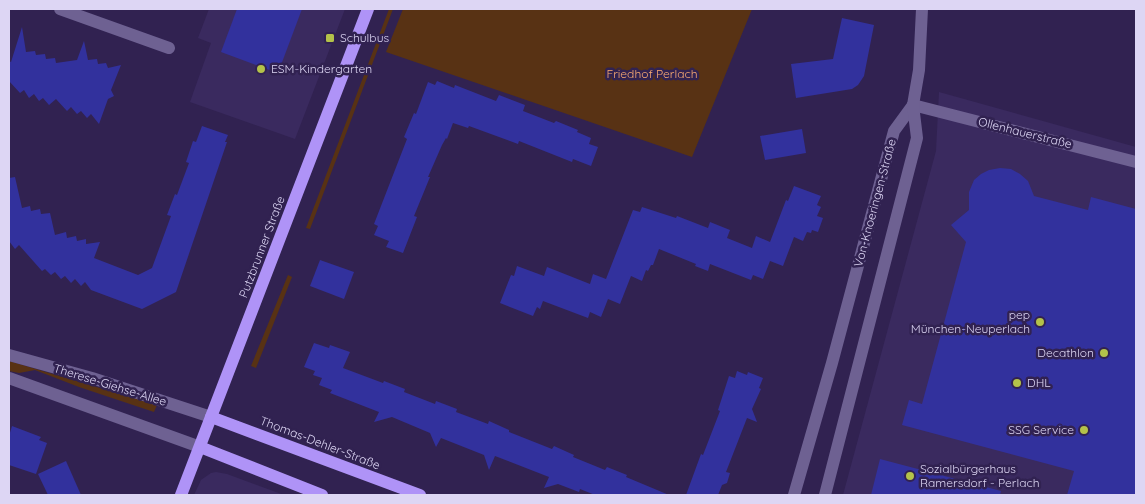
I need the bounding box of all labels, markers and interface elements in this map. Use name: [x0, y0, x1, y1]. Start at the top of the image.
place label: Schulbus: [340, 30, 389, 45]
marker: Schulbus: [324, 32, 336, 44]
place label: ESM-Kindergarten: [271, 61, 372, 76]
marker: ESM-Kindergarten: [255, 63, 267, 75]
park label: Friedhof Perlach: [606, 66, 698, 81]
street label: Ollenhauerstraße: [977, 114, 1074, 151]
street label: Von-Knoeringen-Straße: [850, 137, 899, 269]
street label: Putzbrunner Straße: [235, 194, 288, 300]
place label: pep München-Neuperlach: [911, 307, 1030, 336]
marker: pep München-Neuperlach: [1034, 316, 1046, 328]
place label: Decathlon: [1037, 345, 1094, 360]
marker: Decathlon: [1098, 347, 1110, 359]
street label: Therese-Giehse-Allee: [52, 360, 169, 409]
place label: DHL: [1027, 375, 1051, 390]
marker: DHL: [1011, 377, 1023, 389]
street label: Thomas-Dehler-Straße: [258, 413, 383, 472]
place label: SSG Service: [1008, 422, 1074, 437]
marker: SSG Service: [1078, 424, 1090, 436]
place label: Sozialbürgerhaus Ramersdorf - Perlach: [920, 461, 1040, 490]
marker: Sozialbürgerhaus Ramersdorf - Perlach: [904, 470, 916, 482]

